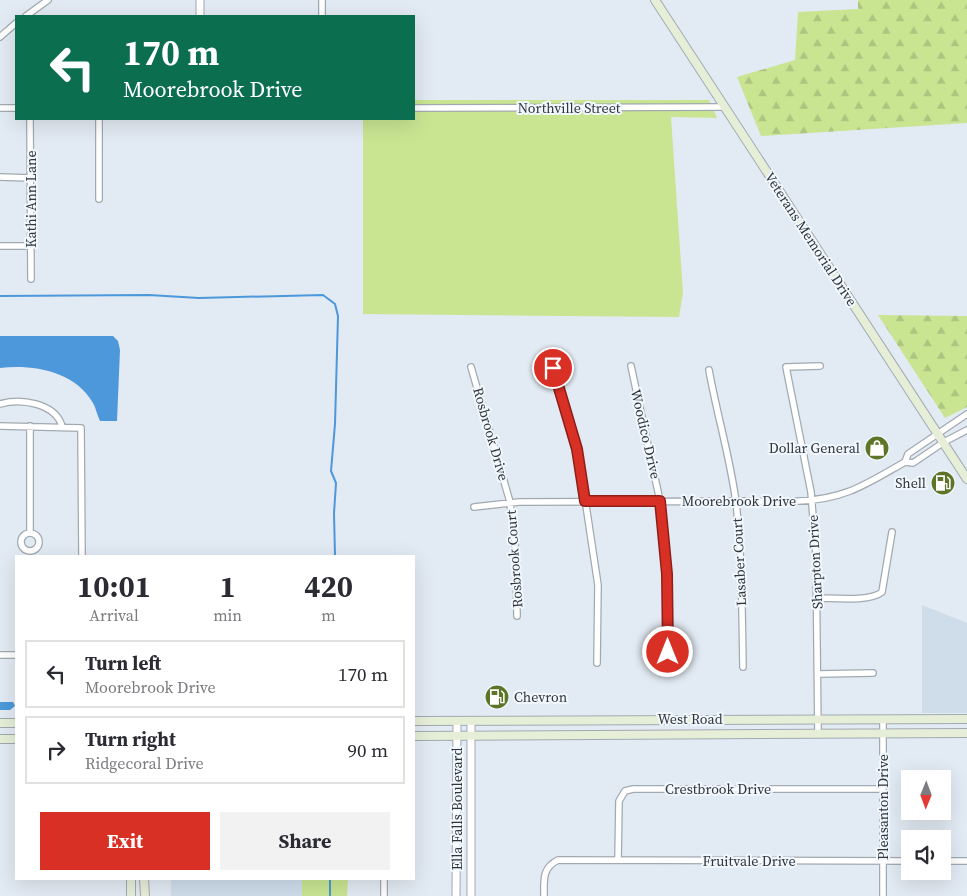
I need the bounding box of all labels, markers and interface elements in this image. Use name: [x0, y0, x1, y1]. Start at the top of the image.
text: 170 m: [123, 29, 219, 77]
icon: left: [40, 35, 105, 100]
text: Moorebrook Drive: [123, 74, 303, 104]
street label: Northville Street: [518, 98, 621, 118]
street label: Kathi Ann Lane: [21, 150, 41, 248]
street label: Veterans Memorial Drive: [760, 168, 862, 310]
pin: [532, 347, 574, 389]
icon: arrive: [539, 354, 567, 382]
street label: Rosbrook Drive: [468, 385, 514, 483]
street label: Woodico Drive: [626, 387, 666, 481]
shop icon: Dollar General: [864, 435, 890, 461]
place label: Dollar General: [769, 438, 860, 458]
fuel station icon: Shell: [930, 470, 956, 496]
place label: Shell: [895, 473, 926, 493]
street label: Moorebrook Drive: [682, 491, 796, 511]
street label: Rosbrook Court: [501, 509, 527, 609]
street label: Sharpton Drive: [803, 514, 827, 610]
street label: Lasaber Court: [727, 517, 751, 607]
text: 10:01: [77, 566, 151, 607]
text: 1: [219, 566, 236, 607]
text: 420: [304, 566, 353, 607]
text: Arrival: [89, 604, 139, 626]
text: min: [213, 604, 242, 626]
text: m: [321, 604, 336, 626]
position arrow: [641, 625, 693, 677]
text: Turn left: [85, 650, 161, 676]
icon: left: [42, 660, 70, 688]
text: 170 m: [338, 661, 388, 687]
text: Moorebrook Drive: [85, 676, 216, 698]
fuel station icon: Chevron: [484, 684, 510, 710]
place label: Chevron: [514, 687, 568, 707]
street label: West Road: [657, 709, 723, 729]
text: Turn right: [85, 726, 176, 752]
icon: right: [42, 736, 70, 764]
text: 90 m: [347, 737, 388, 763]
street label: Ella Falls Boulevard: [447, 748, 467, 870]
text: Ridgecoral Drive: [85, 752, 204, 774]
street label: Pleasanton Drive: [873, 754, 893, 860]
north arrow: [901, 770, 951, 820]
map controls: [901, 770, 951, 880]
street label: Crestbrook Drive: [665, 779, 771, 799]
button: Exit: [40, 812, 210, 870]
button: Share: [220, 812, 390, 870]
button: sound: [901, 830, 951, 880]
street label: Fruitvale Drive: [702, 851, 796, 871]

